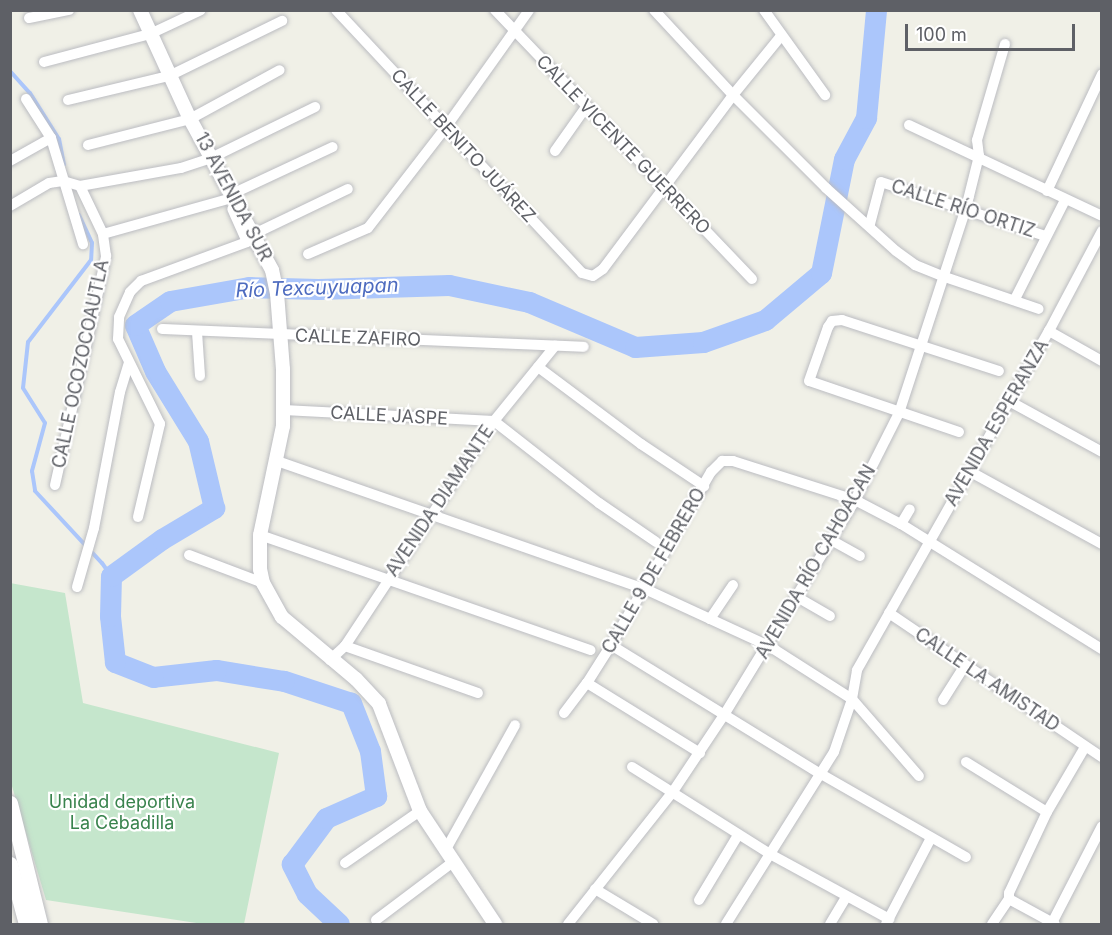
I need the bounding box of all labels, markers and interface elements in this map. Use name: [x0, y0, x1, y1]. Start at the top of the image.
scale bar: [908, 12, 1078, 50]
text: 100 m: [916, 24, 967, 45]
street label: CALLE VICENTE GUERRERO: [532, 51, 714, 239]
street label: CALLE BENITO JUÁREZ: [386, 65, 540, 227]
street label: 13 AVENIDA SUR: [190, 129, 276, 265]
street label: CALLE RÍO ORTIZ: [888, 176, 1038, 242]
street label: CALLE OCOZOCOAUTLA: [48, 258, 114, 470]
water label: Río Texcuyuapan: [235, 273, 399, 303]
street label: CALLE ZAFIRO: [295, 325, 421, 351]
street label: AVENIDA ESPERANZA: [940, 336, 1054, 510]
street label: CALLE JASPE: [330, 402, 448, 430]
street label: AVENIDA DIAMANTE: [381, 421, 499, 581]
street label: AVENIDA RÍO CAHOACAN: [752, 461, 880, 663]
street label: CALLE 9 DE FEBRERO: [598, 484, 710, 658]
street label: CALLE LA AMISTAD: [911, 624, 1063, 736]
park label: Unidad deportiva La Cebadilla: [49, 792, 195, 834]

